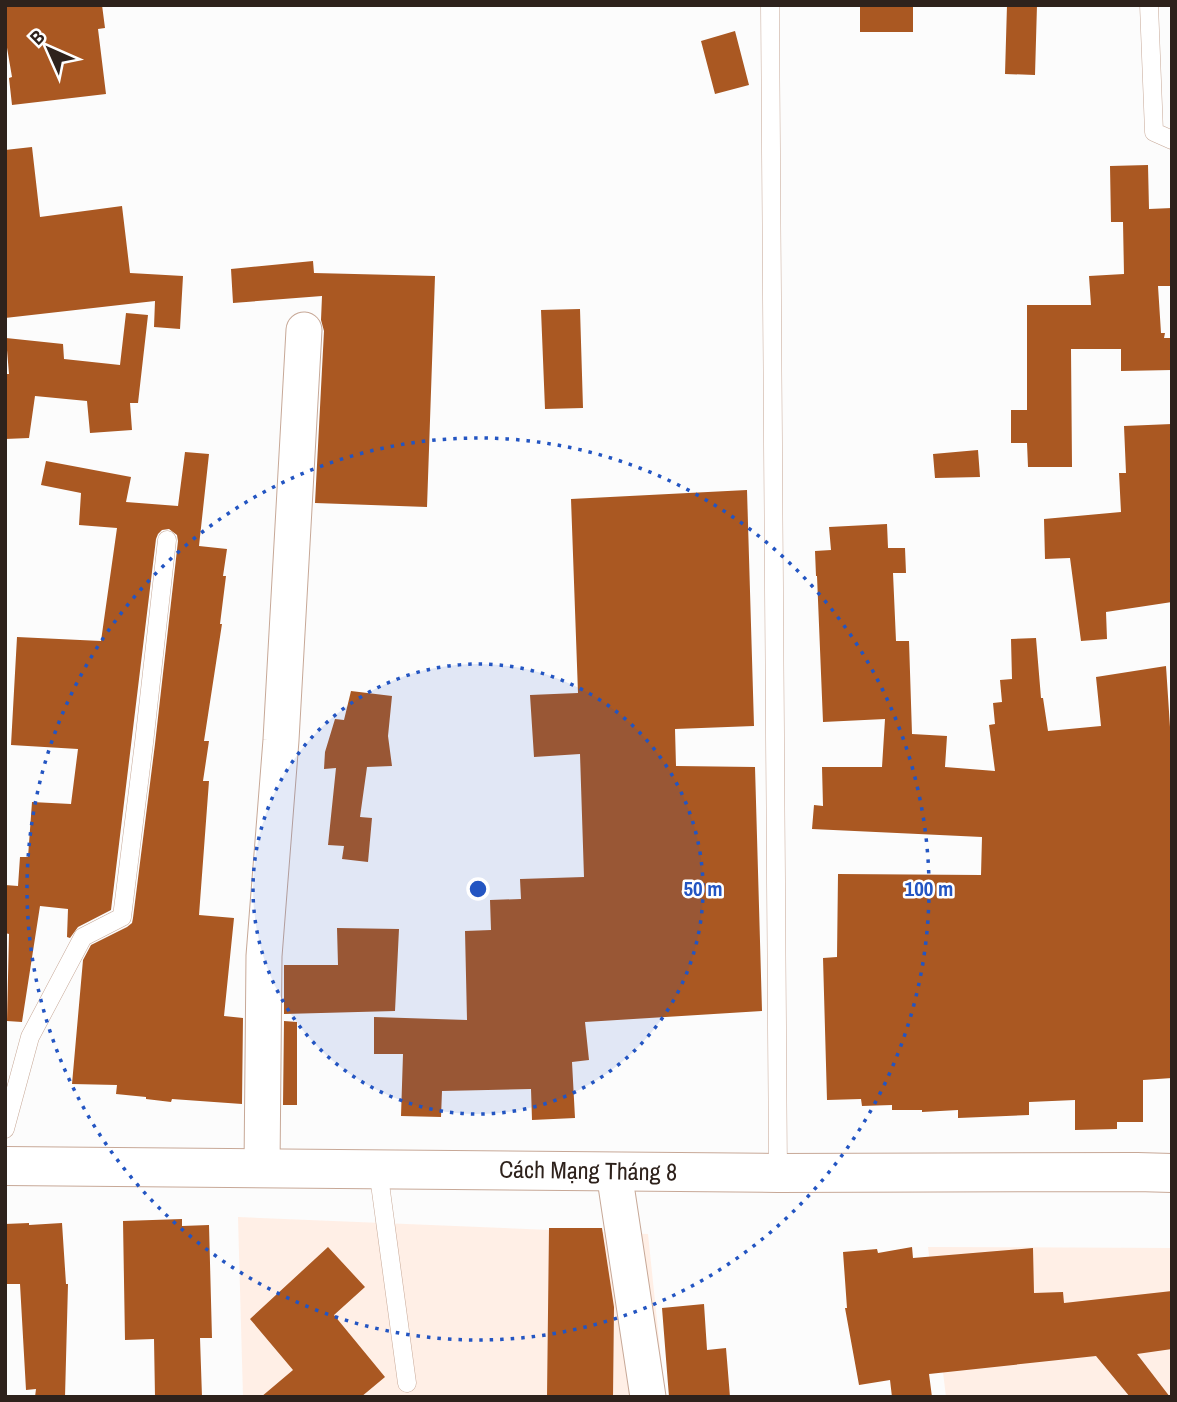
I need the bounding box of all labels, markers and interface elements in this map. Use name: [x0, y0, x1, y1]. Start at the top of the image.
north arrow: [14, 14, 84, 84]
text: B: [24, 24, 50, 50]
text: 50 m: [683, 874, 723, 903]
text: 100 m: [905, 874, 953, 903]
centre of rings: [466, 877, 490, 901]
street label: Cách Mạng Tháng 8: [499, 1152, 677, 1188]

